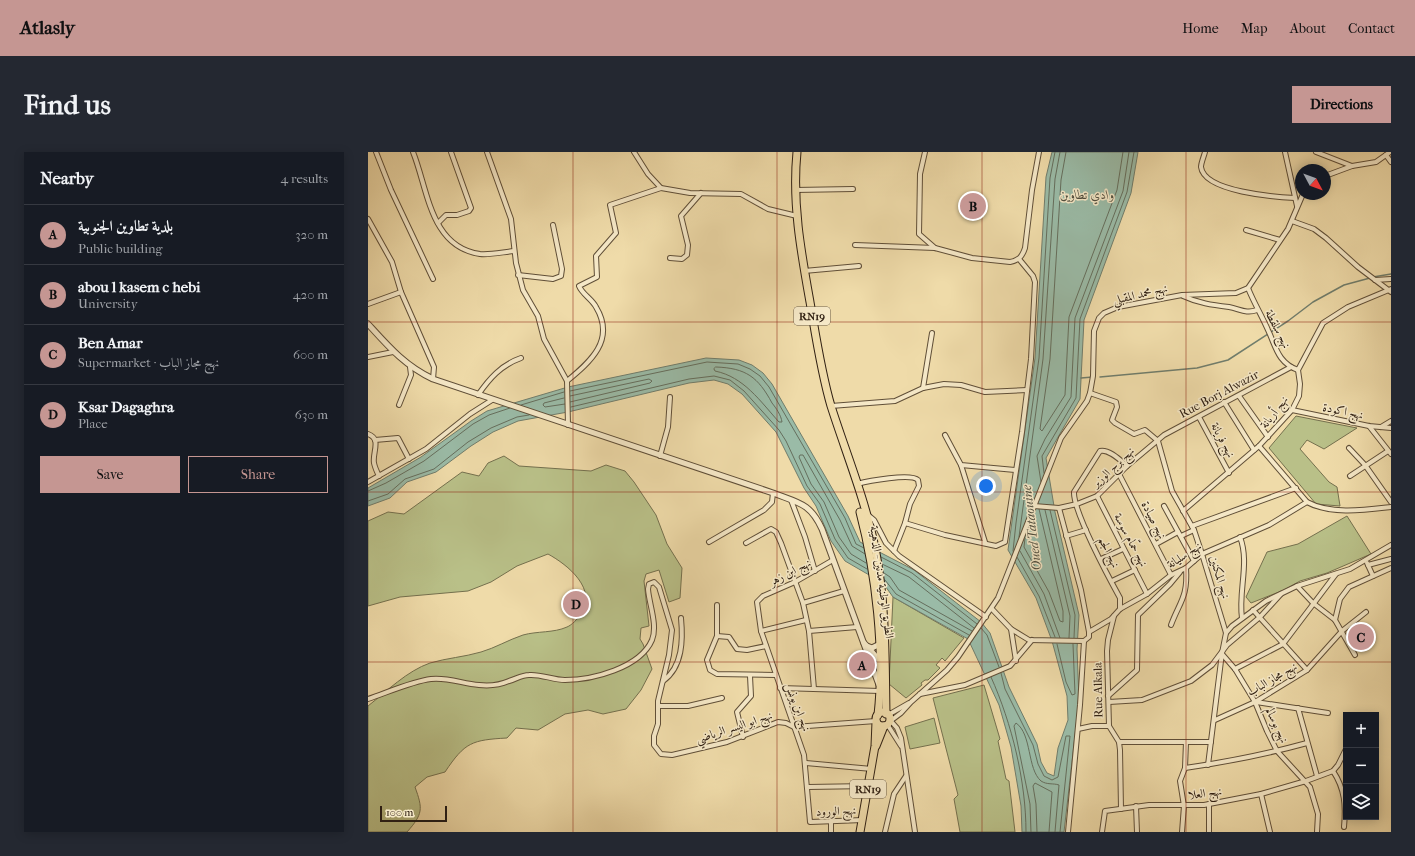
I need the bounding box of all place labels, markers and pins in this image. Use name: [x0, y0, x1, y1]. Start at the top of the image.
pin: B: [960, 191, 986, 221]
pin: D: [563, 589, 589, 619]
pin: C: [1348, 622, 1374, 652]
pin: A: [849, 650, 875, 680]

